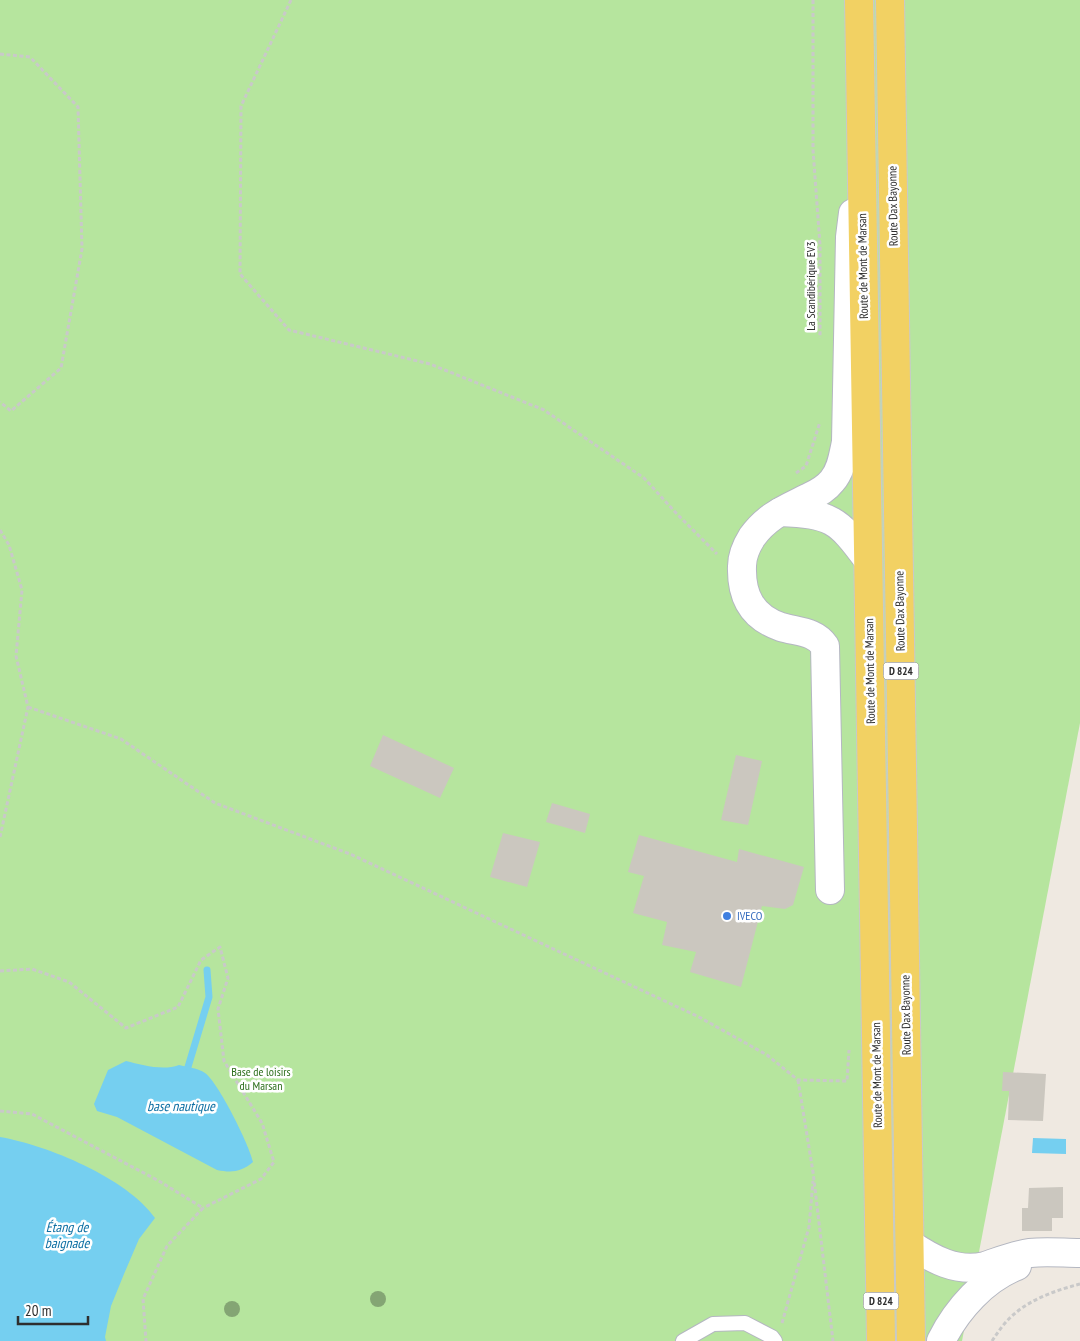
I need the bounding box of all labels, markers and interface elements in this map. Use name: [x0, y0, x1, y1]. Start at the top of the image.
street label: Route Dax Bayonne: [884, 166, 901, 246]
street label: Route de Mont de Marsan: [854, 213, 871, 319]
street label: La Scandibérique EV3: [803, 241, 818, 331]
street label: Route Dax Bayonne: [891, 571, 908, 651]
street label: Route de Mont de Marsan: [861, 618, 878, 724]
road number: D 824: [884, 662, 918, 679]
place label: IVECO: [737, 908, 763, 923]
marker: IVECO: [721, 910, 733, 922]
street label: Route Dax Bayonne: [897, 975, 914, 1055]
street label: Route de Mont de Marsan: [868, 1022, 885, 1128]
park label: Base de loisirs du Marsan: [231, 1064, 291, 1093]
water label: base nautique: [147, 1097, 216, 1115]
water label: Étang de baignade: [45, 1218, 90, 1252]
road number: D 824: [864, 1292, 898, 1310]
scale bar: [18, 1294, 88, 1326]
text: 20 m: [25, 1301, 51, 1320]

